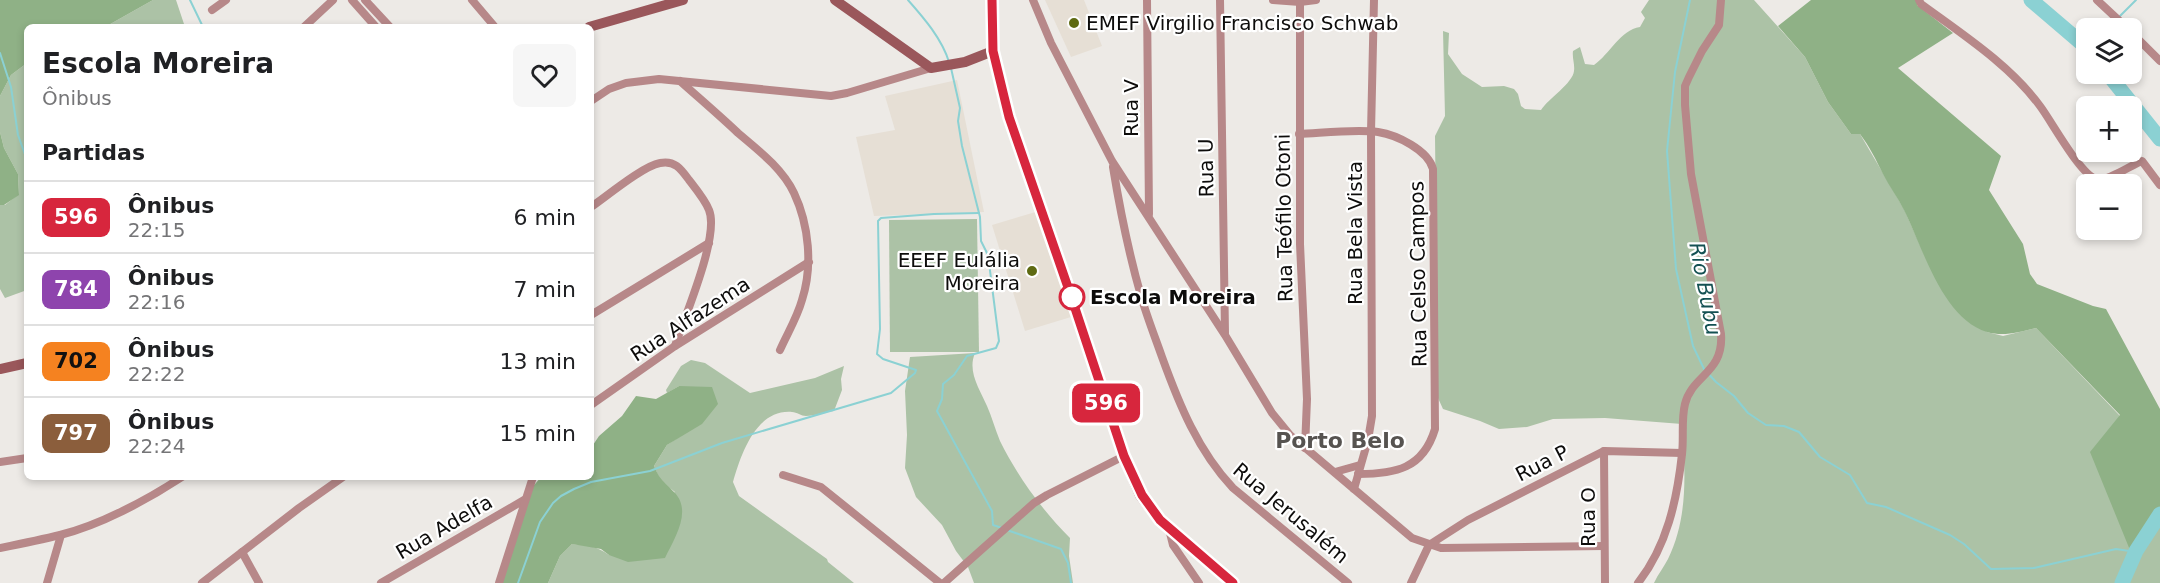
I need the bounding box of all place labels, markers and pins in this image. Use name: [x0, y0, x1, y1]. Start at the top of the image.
place label: EMEF Virgilio Francisco Schwab: [1086, 11, 1398, 35]
marker: EMEF Virgilio Francisco Schwab: [1067, 16, 1081, 30]
place label: EEEF Eulália Moreira: [898, 248, 1020, 295]
marker: EEEF Eulália Moreira: [1025, 264, 1039, 278]
marker: Escola Moreira: [1059, 284, 1085, 310]
place label: Escola Moreira: [1090, 285, 1256, 309]

